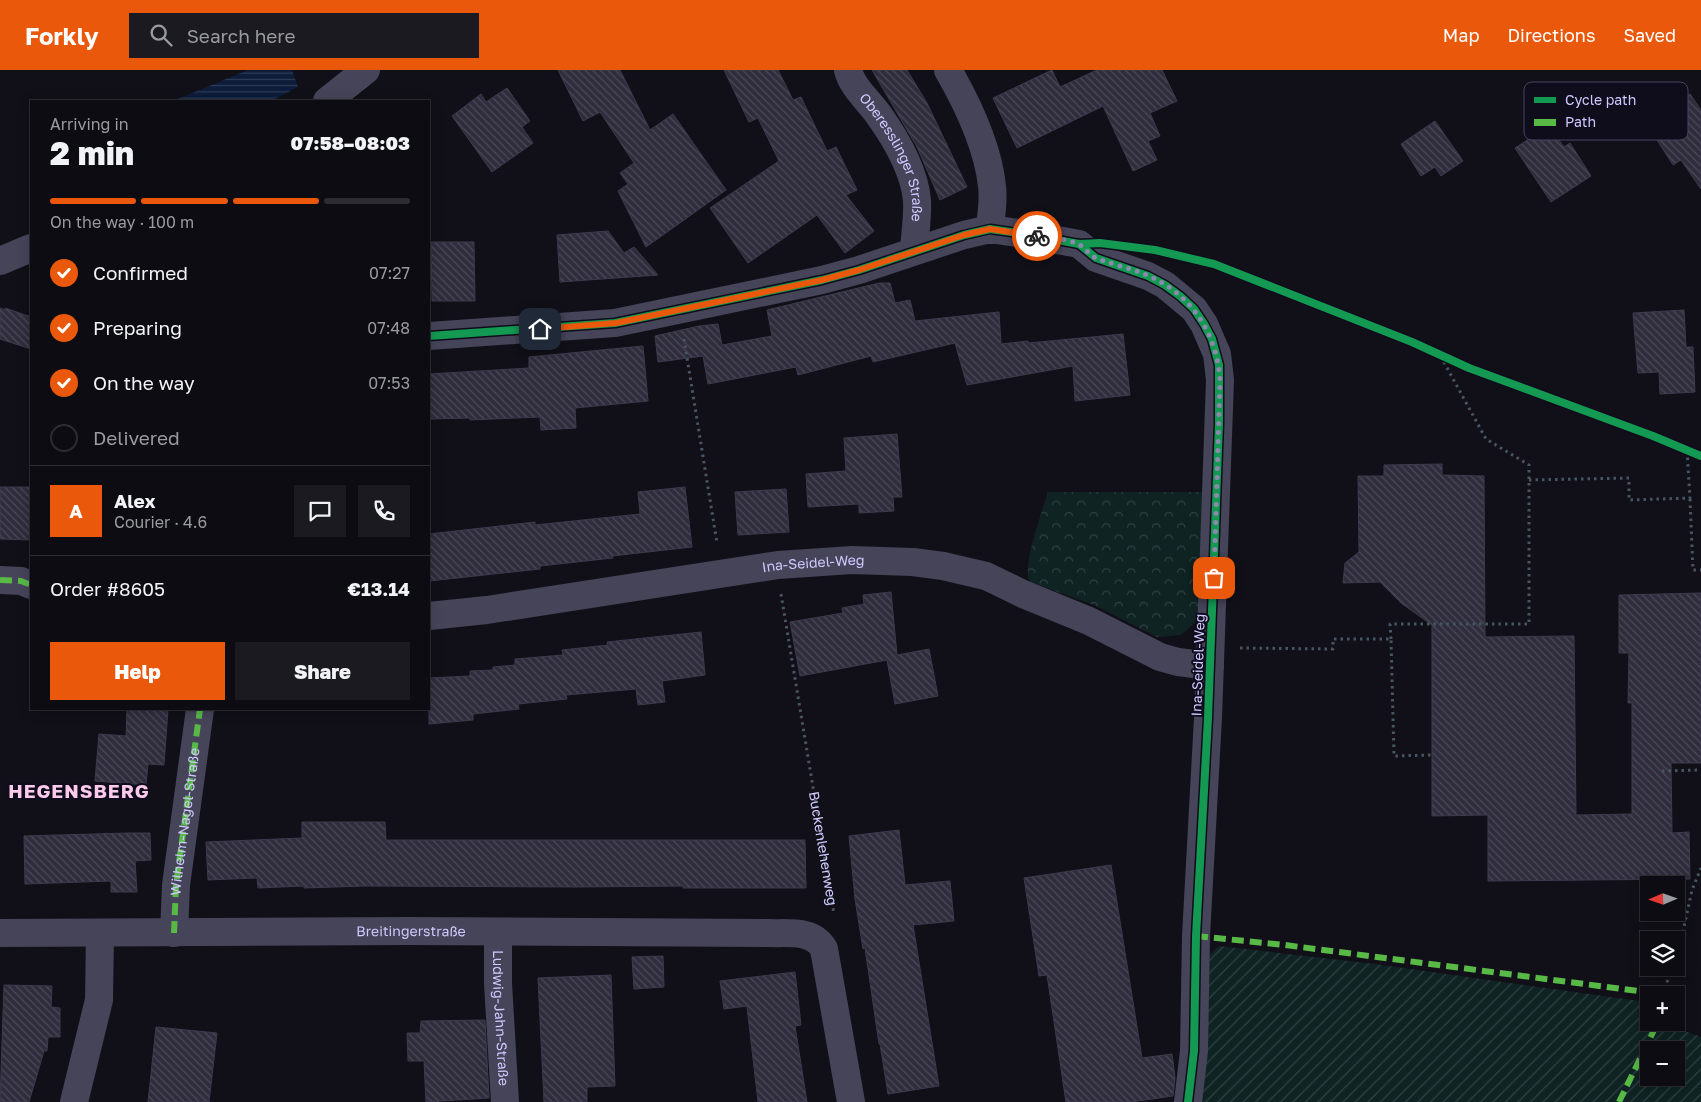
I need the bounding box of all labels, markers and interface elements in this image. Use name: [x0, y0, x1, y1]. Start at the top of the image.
search box: [129, 13, 479, 58]
text: Forkly: [25, 21, 99, 50]
icon: search: [147, 21, 175, 49]
text: Search here: [187, 24, 296, 47]
text: Map: [1443, 24, 1479, 46]
text: Directions: [1507, 24, 1595, 46]
text: Saved: [1623, 24, 1676, 46]
legend: [1524, 82, 1688, 140]
street label: Oberesslinger Straße: [856, 89, 926, 222]
text: Cycle path: [1565, 91, 1636, 108]
text: Path: [1565, 113, 1596, 130]
text: Arriving in: [50, 114, 129, 134]
text: 07:58–08:03: [290, 131, 410, 154]
text: 2 min: [50, 134, 134, 172]
courier: [1012, 211, 1062, 261]
text: On the way · 100 m: [50, 212, 194, 232]
icon: bike: [1023, 222, 1051, 250]
icon: check: [50, 259, 78, 287]
text: Confirmed: [93, 261, 188, 284]
text: 07:27: [369, 263, 410, 283]
pin: [519, 308, 561, 350]
icon: check: [50, 314, 78, 342]
icon: home: [526, 315, 554, 343]
text: Preparing: [93, 316, 182, 339]
text: 07:48: [367, 318, 410, 338]
icon: check: [50, 369, 78, 397]
text: On the way: [93, 371, 195, 394]
text: 07:53: [368, 373, 410, 393]
text: Delivered: [93, 426, 180, 449]
button: chat: [294, 485, 346, 537]
button: phone: [358, 485, 410, 537]
text: Alex: [114, 489, 155, 512]
text: A: [69, 499, 83, 522]
text: Courier · 4.6: [114, 512, 207, 532]
street label: Ina-Seidel-Weg: [761, 551, 865, 575]
pin: [1193, 557, 1235, 599]
icon: bag: [1200, 564, 1228, 592]
text: Order #8605: [50, 577, 165, 600]
text: €13.14: [347, 577, 410, 600]
street label: Ina-Seidel-Weg: [1187, 613, 1208, 717]
button: Help: [50, 642, 225, 700]
button: Share: [235, 642, 410, 700]
street label: Wilhelm-Nagel-Straße: [167, 747, 203, 896]
district label: HEGENSBERG: [8, 779, 150, 802]
street label: Buckenlehenweg: [806, 790, 841, 907]
north arrow: [1640, 876, 1685, 921]
map controls: [1640, 876, 1685, 1086]
street label: Breitingerstraße: [356, 922, 466, 939]
button: layers: [1640, 931, 1685, 976]
street label: Ludwig-Jahn-Straße: [490, 950, 513, 1086]
button: +: [1640, 986, 1685, 1031]
button: −: [1640, 1041, 1685, 1086]

